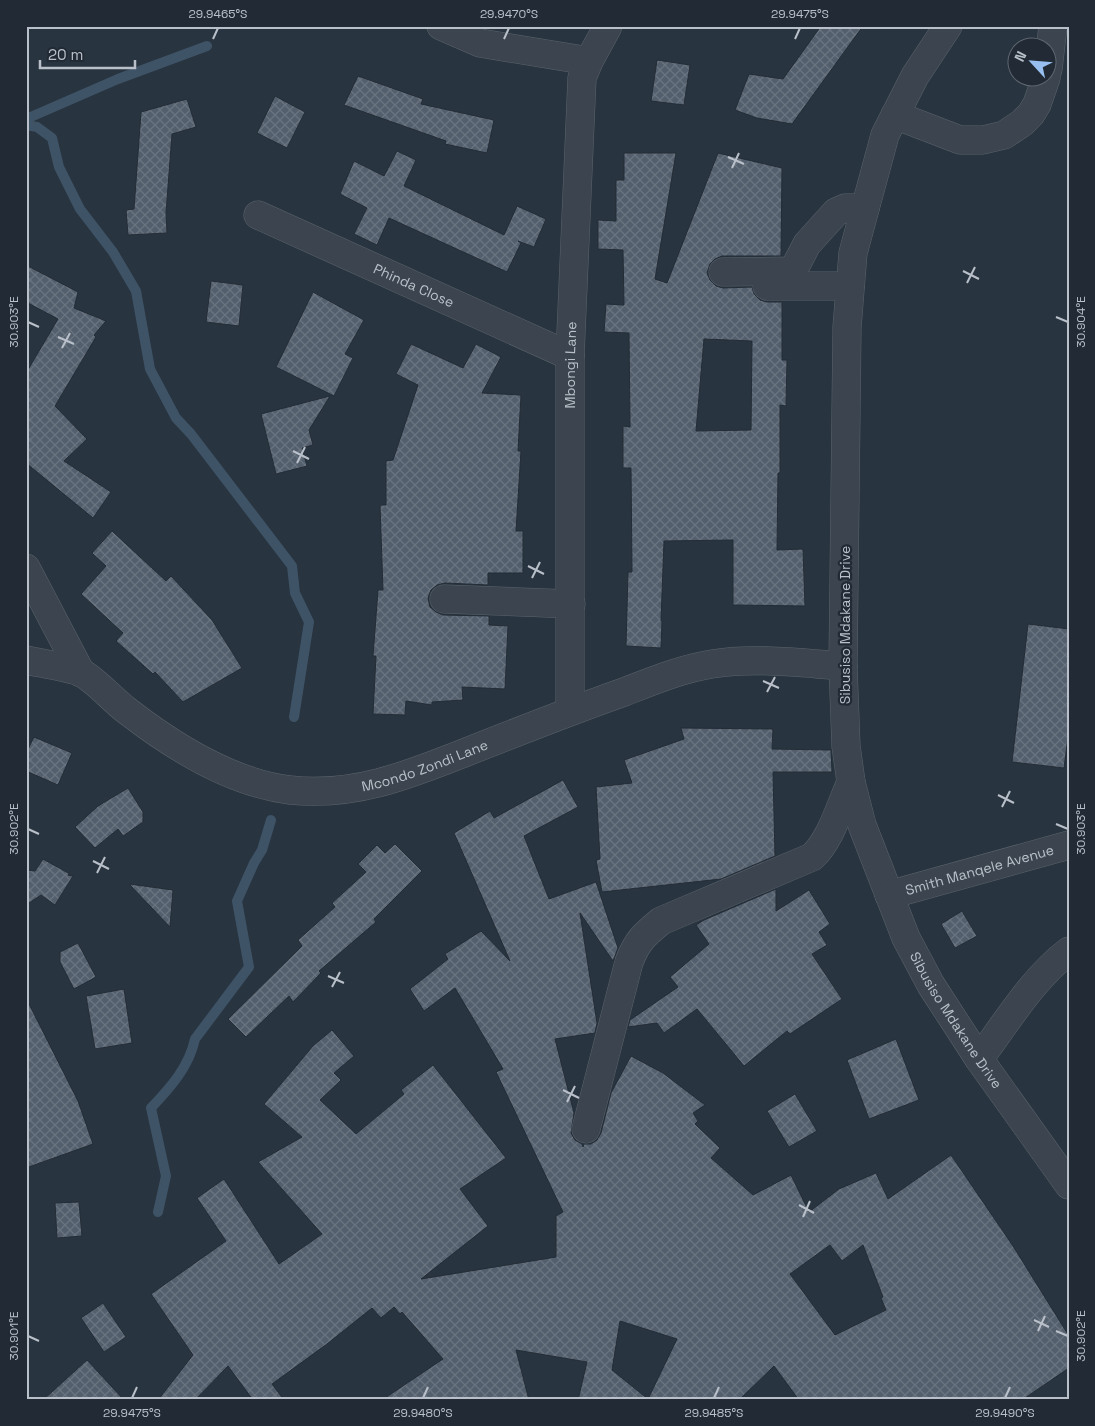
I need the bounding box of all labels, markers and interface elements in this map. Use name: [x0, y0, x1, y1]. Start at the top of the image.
text: 29.9465°S: [189, 6, 247, 22]
text: 29.9470°S: [480, 6, 538, 22]
text: 29.9475°S: [771, 6, 829, 22]
scale bar: [40, 38, 135, 70]
north arrow: [1008, 38, 1058, 88]
text: 20 m: [48, 45, 83, 64]
text: N: [1010, 48, 1030, 64]
street label: Phinda Close: [371, 259, 457, 311]
text: 30.903°E: [6, 296, 22, 348]
text: 30.904°E: [1073, 296, 1089, 348]
street label: Mbongi Lane: [561, 321, 580, 409]
street label: Sibusiso Mdakane Drive: [836, 546, 854, 704]
street label: Mcondo Zondi Lane: [360, 735, 490, 796]
text: 30.902°E: [6, 803, 22, 855]
text: 30.903°E: [1073, 803, 1089, 855]
street label: Smith Manqele Avenue: [903, 841, 1056, 899]
street label: Sibusiso Mdakane Drive: [906, 949, 1006, 1092]
text: 30.902°E: [1073, 1310, 1089, 1362]
text: 30.901°E: [6, 1311, 22, 1361]
text: 29.9475°S: [103, 1405, 161, 1421]
text: 29.9480°S: [393, 1405, 453, 1421]
text: 29.9485°S: [685, 1405, 743, 1421]
text: 29.9490°S: [975, 1405, 1035, 1421]

